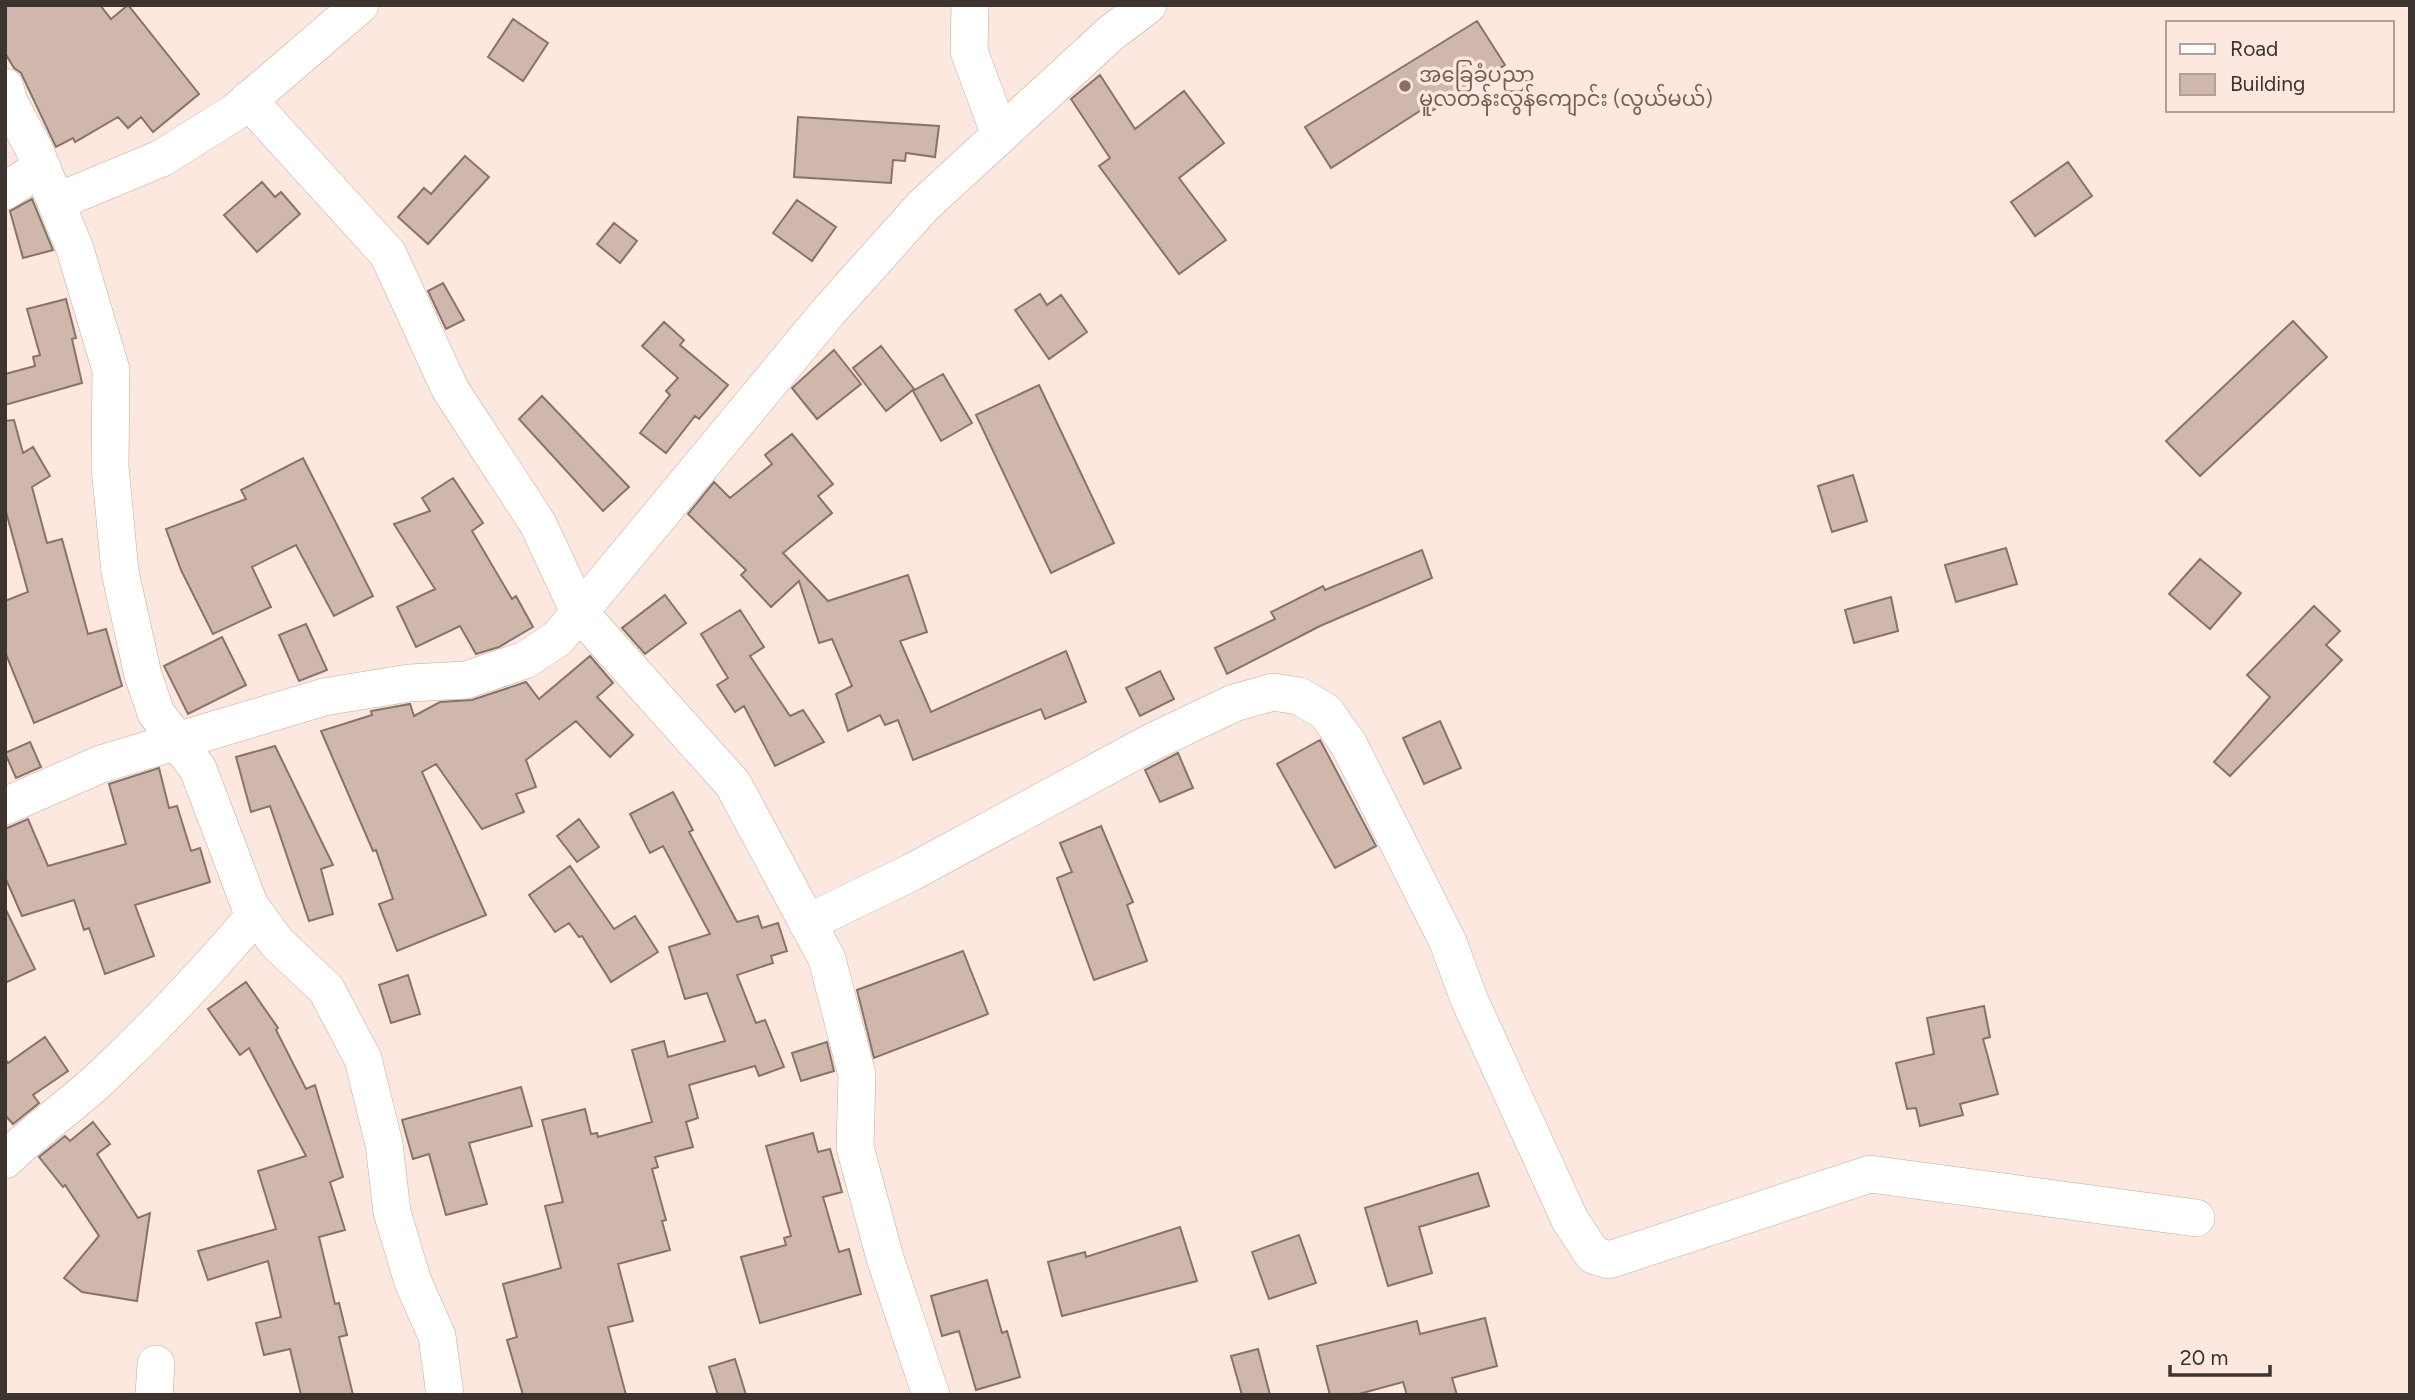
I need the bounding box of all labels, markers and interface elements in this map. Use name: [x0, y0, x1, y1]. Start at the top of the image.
legend: [2166, 21, 2394, 112]
text: Road: [2230, 36, 2278, 61]
place label: အခြေခံပညာ မူလတန်းလွန်ကျောင်း (လွယ်မယ်): [1419, 60, 1713, 117]
text: Building: [2230, 71, 2305, 96]
marker: အခြေခံပညာ မူလတန်းလွန်ကျောင်း (လွယ်မယ်): [1397, 78, 1413, 94]
scale bar: [2170, 1334, 2270, 1378]
text: 20 m: [2180, 1345, 2228, 1370]

